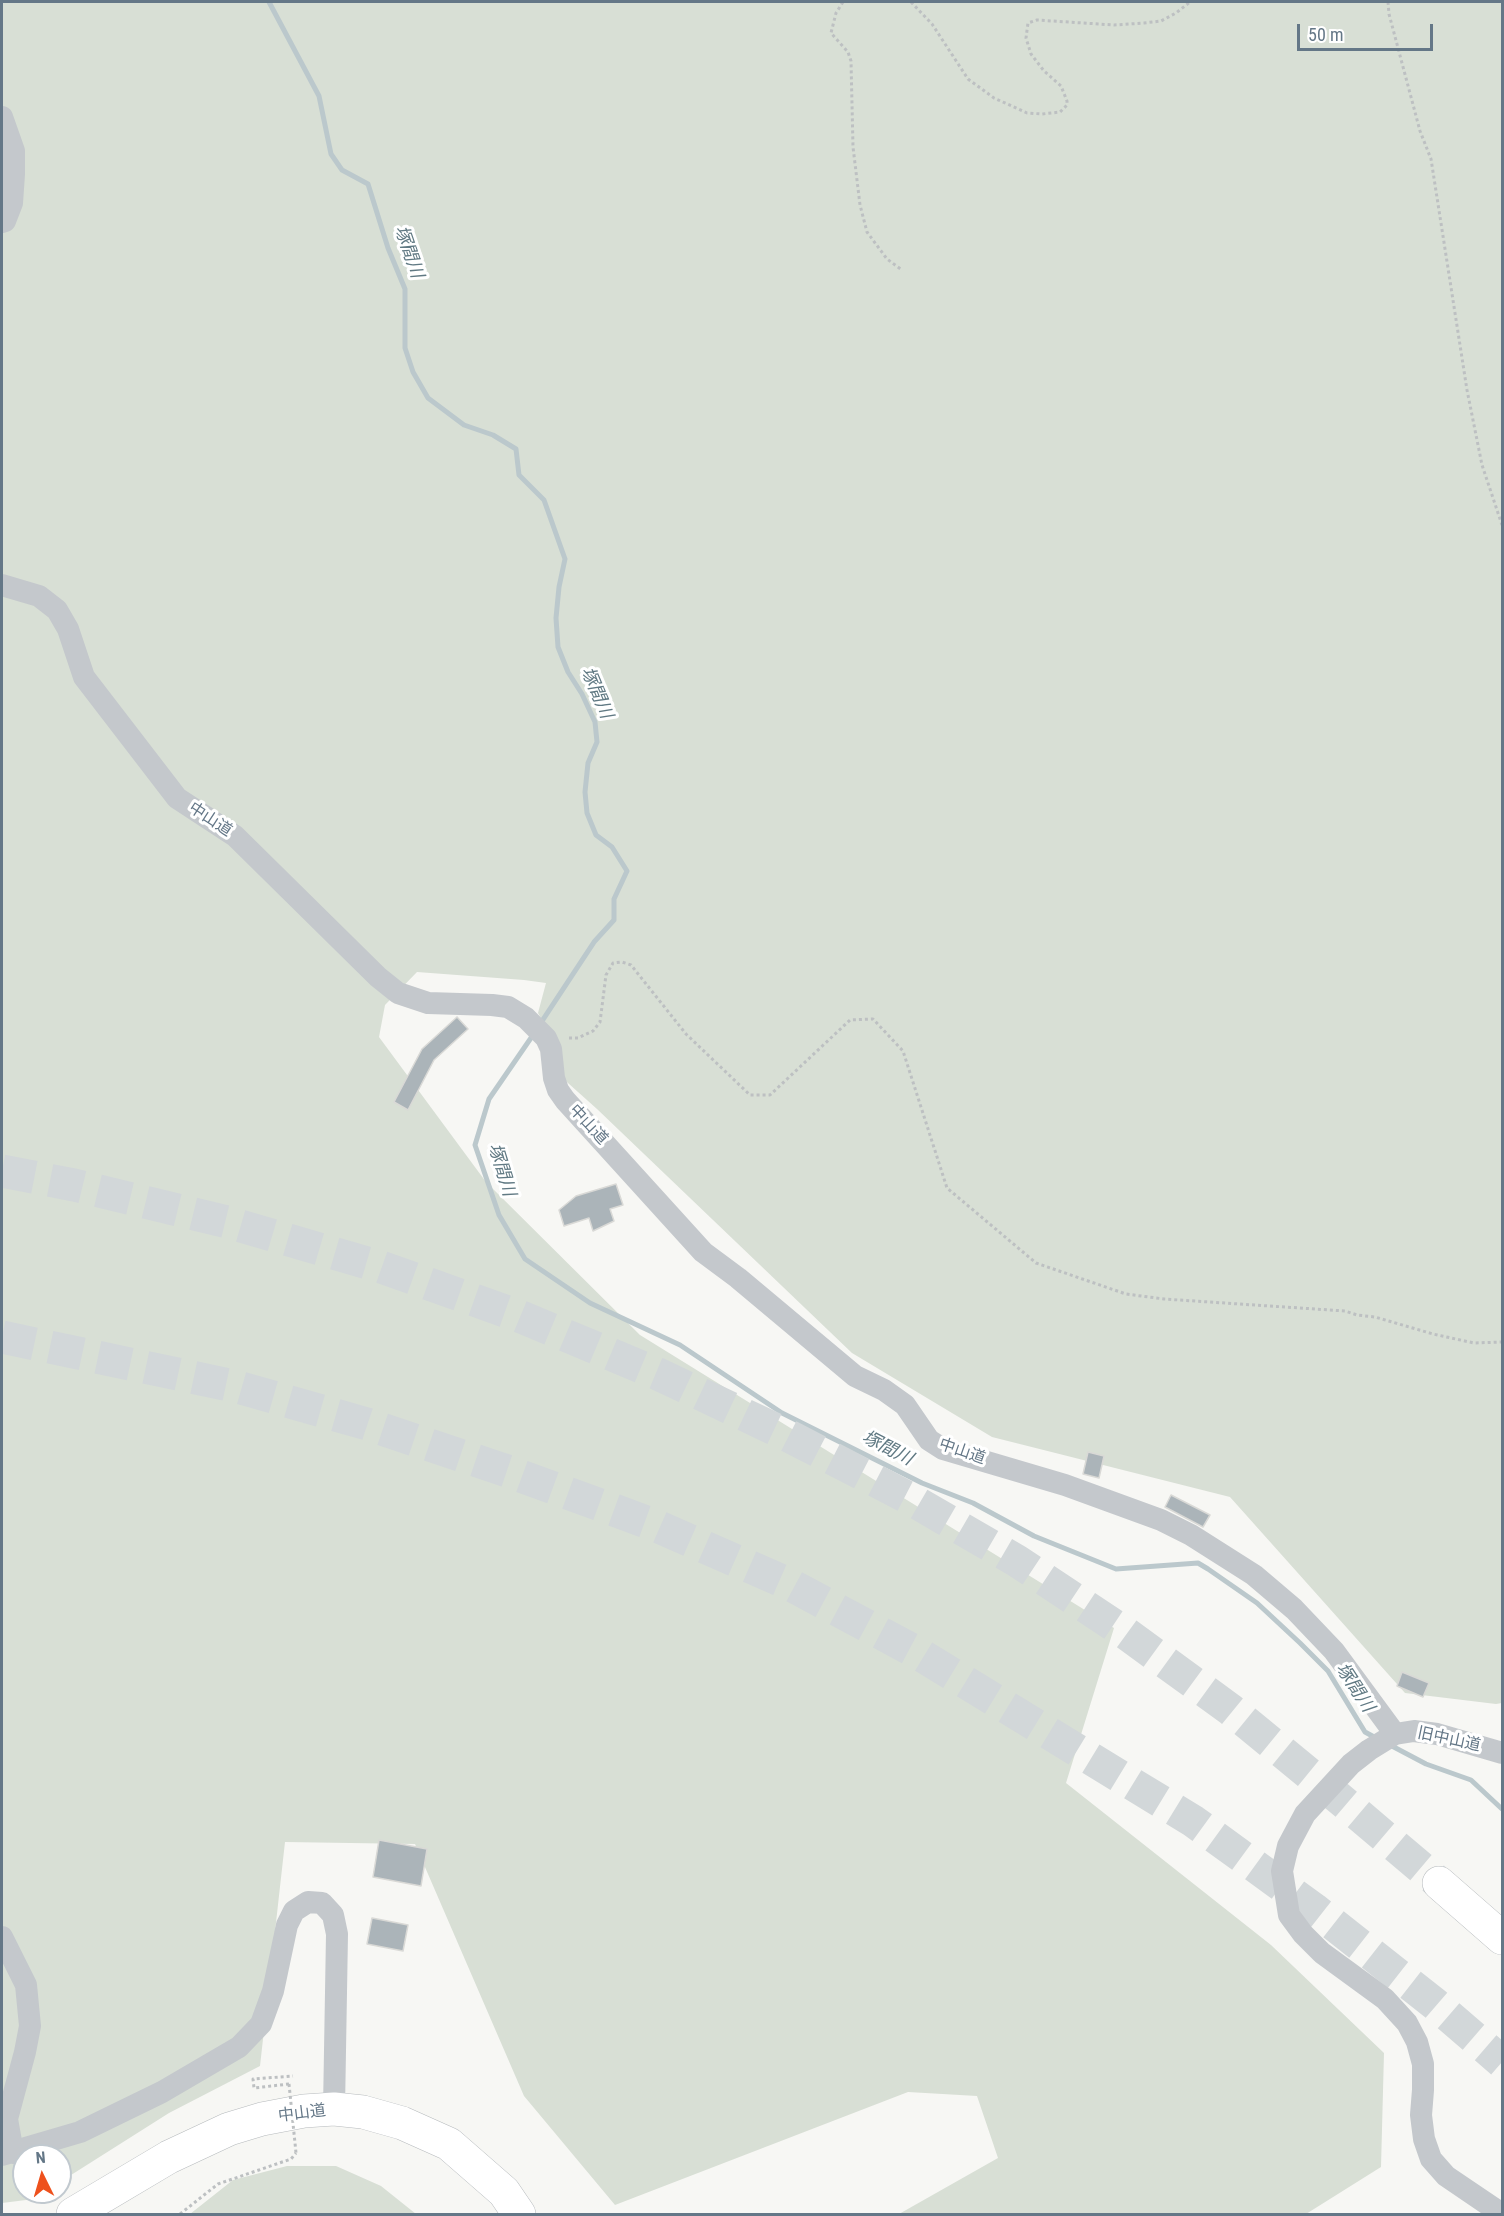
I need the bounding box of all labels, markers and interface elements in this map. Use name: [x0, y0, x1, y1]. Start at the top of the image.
scale bar: [1300, 12, 1436, 50]
text: 50 m: [1308, 24, 1343, 45]
water label: 塚間川: [389, 223, 427, 281]
water label: 塚間川: [576, 664, 616, 722]
street label: 中山道: [185, 799, 235, 841]
street label: 中山道: [565, 1101, 611, 1149]
water label: 塚間川: [483, 1141, 519, 1199]
water label: 塚間川: [858, 1427, 916, 1471]
street label: 中山道: [936, 1435, 988, 1469]
water label: 塚間川: [1330, 1659, 1378, 1717]
street label: 旧中山道: [1416, 1724, 1482, 1756]
street label: 中山道: [277, 2102, 327, 2126]
north arrow: [12, 2144, 72, 2204]
text: N: [35, 2148, 46, 2167]

